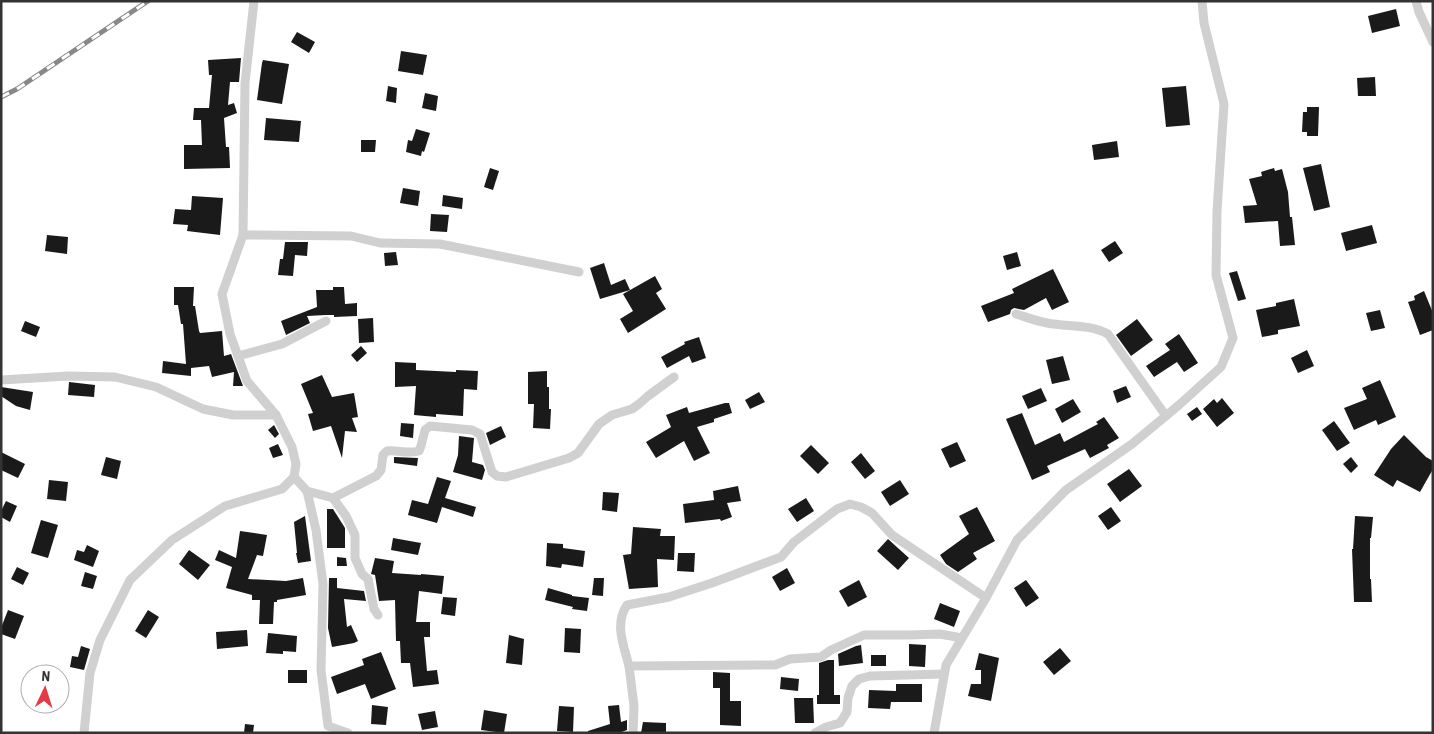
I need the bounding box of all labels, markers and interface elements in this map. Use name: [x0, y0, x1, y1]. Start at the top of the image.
north arrow: [20, 664, 70, 714]
text: N: [41, 668, 51, 684]

